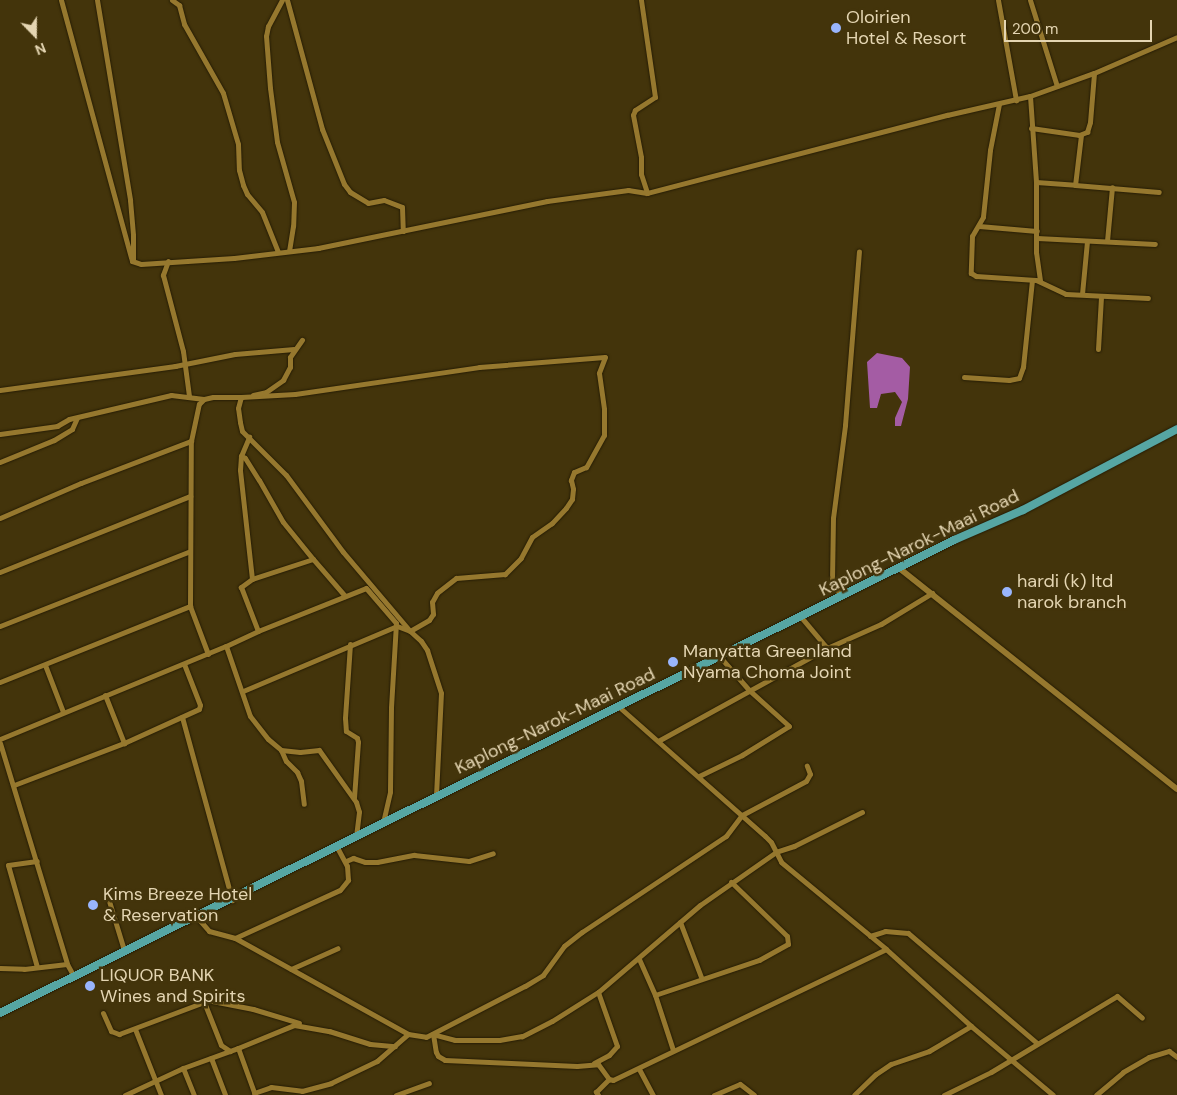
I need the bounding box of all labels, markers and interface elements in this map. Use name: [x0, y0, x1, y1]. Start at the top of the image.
place label: Oloirien Hotel & Resort: [846, 7, 966, 50]
north arrow: [10, 10, 60, 60]
scale bar: [1007, 10, 1154, 42]
text: 200 m: [1012, 19, 1058, 39]
marker: Oloirien Hotel & Resort: [830, 22, 842, 34]
text: N: [33, 39, 49, 59]
street label: Kaplong-Narok-Maai Road: [816, 485, 1022, 601]
place label: hardi (k) ltd narok branch: [1017, 571, 1127, 614]
marker: hardi (k) ltd narok branch: [1001, 586, 1013, 598]
place label: Manyatta Greenland Nyama Choma Joint: [683, 641, 852, 684]
marker: Manyatta Greenland Nyama Choma Joint: [667, 656, 679, 668]
street label: Kaplong-Narok-Maai Road: [452, 663, 658, 779]
place label: Kims Breeze Hotel & Reservation: [103, 884, 252, 926]
marker: Kims Breeze Hotel & Reservation: [87, 899, 99, 911]
place label: LIQUOR BANK Wines and Spirits: [100, 965, 245, 1008]
marker: LIQUOR BANK Wines and Spirits: [84, 980, 96, 992]

